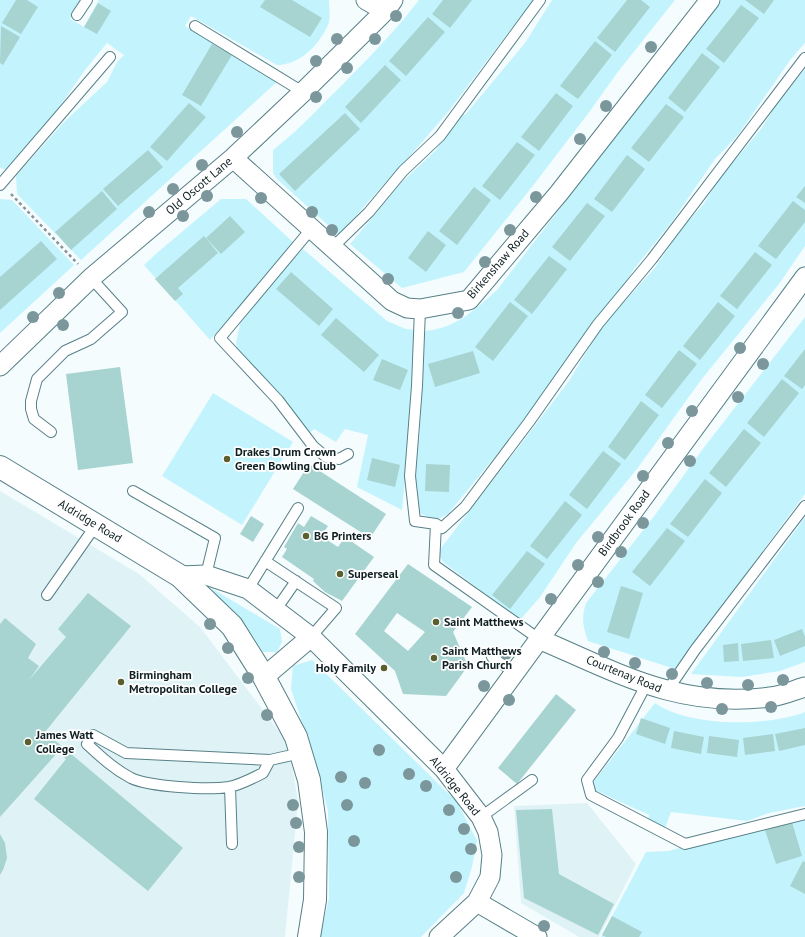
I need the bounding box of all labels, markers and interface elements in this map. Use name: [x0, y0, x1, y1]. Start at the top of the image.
street label: Old Oscott Lane: [162, 153, 235, 218]
street label: Birkenshaw Road: [463, 226, 532, 302]
place label: Drakes Drum Crown Green Bowling Club: [235, 444, 337, 473]
marker: Drakes Drum Crown Green Bowling Club: [222, 454, 232, 464]
street label: Birdbrook Road: [595, 487, 653, 559]
street label: Aldridge Road: [56, 496, 125, 546]
place label: BG Printers: [314, 528, 371, 543]
marker: BG Printers: [301, 531, 311, 541]
place label: Superseal: [348, 566, 399, 581]
marker: Superseal: [335, 569, 345, 579]
place label: Saint Matthews: [444, 614, 523, 629]
marker: Saint Matthews: [431, 617, 441, 627]
place label: Saint Matthews Parish Church: [442, 643, 521, 672]
street label: Courtenay Road: [584, 652, 664, 695]
marker: Saint Matthews Parish Church: [429, 653, 439, 663]
place label: Holy Family: [316, 660, 376, 675]
marker: Holy Family: [379, 663, 389, 673]
place label: Birmingham Metropolitan College: [129, 667, 237, 696]
marker: Birmingham Metropolitan College: [116, 677, 126, 687]
place label: James Watt College: [35, 727, 94, 756]
marker: James Watt College: [23, 737, 33, 747]
street label: Aldridge Road: [427, 753, 484, 818]

